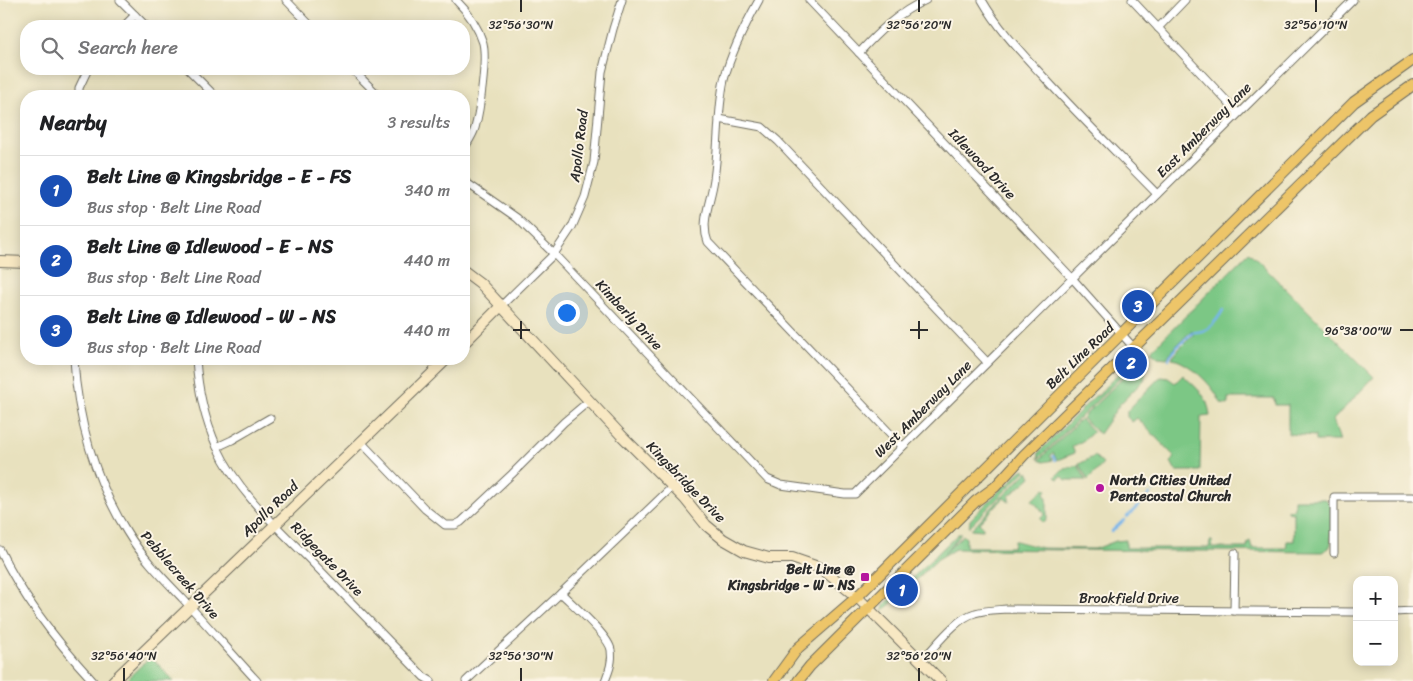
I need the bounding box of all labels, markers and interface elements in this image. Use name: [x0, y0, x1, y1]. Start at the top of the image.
text: 32°56'30"N: [489, 14, 554, 36]
text: 32°56'20"N: [886, 14, 952, 36]
text: 32°56'10"N: [1284, 14, 1348, 36]
search box: [20, 20, 470, 75]
text: Search here: [78, 31, 178, 64]
icon: search: [38, 34, 66, 62]
street label: East Amberway Lane: [1150, 76, 1258, 184]
text: Nearby: [40, 104, 106, 142]
street label: Apollo Road: [562, 107, 596, 184]
text: 3 results: [387, 108, 450, 137]
street label: Idlewood Drive: [941, 122, 1022, 206]
text: Belt Line @ Kingsbridge - E - FS: [87, 160, 351, 193]
text: 1: [53, 176, 59, 205]
text: 340 m: [405, 176, 450, 205]
text: Bus stop · Belt Line Road: [87, 193, 261, 222]
text: Belt Line @ Idlewood - E - NS: [87, 230, 333, 263]
text: 2: [51, 246, 61, 275]
text: 440 m: [403, 246, 450, 275]
text: Bus stop · Belt Line Road: [87, 263, 261, 292]
street label: Kimberly Drive: [589, 274, 669, 356]
pin: 3: [1122, 287, 1154, 325]
text: Belt Line @ Idlewood - W - NS: [87, 300, 336, 333]
your location: [554, 300, 580, 326]
street label: Belt Line Road: [1040, 315, 1121, 396]
text: 3: [52, 316, 60, 345]
text: 440 m: [403, 316, 450, 345]
text: 96°38'00"W: [1324, 320, 1392, 342]
text: Bus stop · Belt Line Road: [87, 333, 261, 362]
pin: 2: [1115, 344, 1147, 382]
street label: West Amberway Lane: [868, 354, 978, 464]
street label: Kingsbridge Drive: [640, 435, 732, 529]
place label: North Cities United Pentecostal Church: [1109, 468, 1232, 509]
street label: Apollo Road: [235, 474, 306, 544]
marker: North Cities United Pentecostal Church: [1094, 482, 1106, 494]
street label: Ridgegate Drive: [285, 516, 370, 602]
street label: Pebblecreek Drive: [134, 525, 226, 625]
place label: Belt Line @ Kingsbridge - W - NS: [727, 557, 856, 598]
marker: Belt Line @ Kingsbridge - W - NS: [859, 571, 871, 583]
pin: 1: [886, 571, 918, 609]
map controls: [1353, 576, 1398, 666]
button: +: [1353, 576, 1398, 621]
street label: Brookfield Drive: [1079, 586, 1179, 611]
button: −: [1353, 621, 1398, 666]
text: 32°56'40"N: [91, 645, 158, 667]
text: 32°56'30"N: [489, 645, 554, 667]
text: 32°56'20"N: [886, 645, 952, 667]

